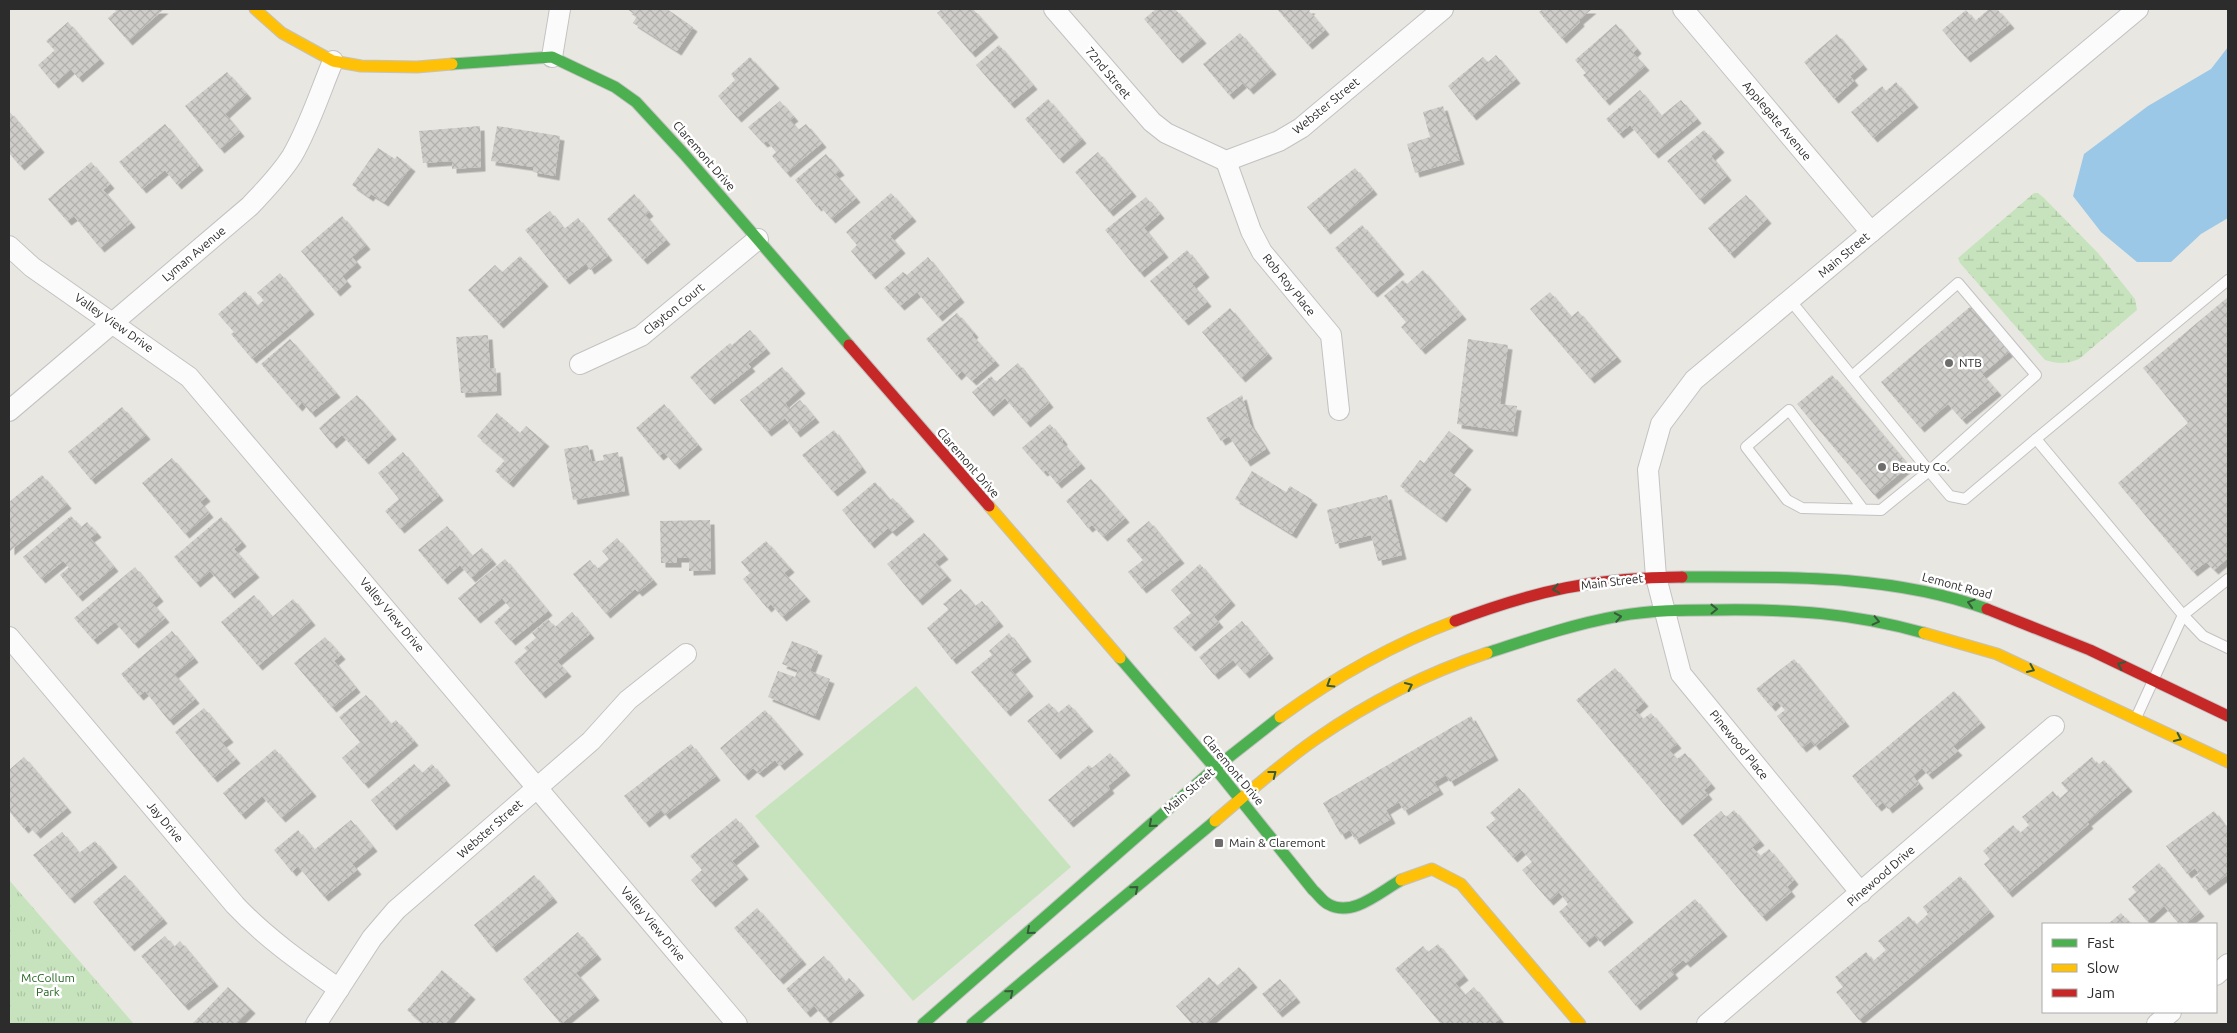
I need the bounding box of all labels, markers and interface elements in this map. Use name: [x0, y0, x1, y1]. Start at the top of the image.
street label: 72nd Street: [1083, 44, 1134, 101]
street label: Webster Street: [1290, 75, 1362, 136]
street label: Applegate Avenue: [1741, 79, 1814, 163]
street label: Claremont Drive: [671, 118, 738, 193]
street label: Lyman Avenue: [160, 223, 228, 284]
street label: Main Street: [1816, 229, 1872, 280]
street label: Rob Roy Place: [1260, 251, 1318, 318]
street label: Clayton Court: [641, 280, 707, 337]
street label: Valley View Drive: [72, 291, 156, 355]
place label: NTB: [1959, 356, 1982, 369]
marker: NTB: [1943, 357, 1955, 369]
street label: Claremont Drive: [935, 425, 1002, 500]
place label: Beauty Co.: [1892, 460, 1950, 473]
marker: Beauty Co.: [1876, 461, 1888, 473]
street label: Lemont Road: [1921, 570, 1994, 601]
street label: Main Street: [1580, 571, 1644, 592]
street label: Valley View Drive: [358, 575, 427, 654]
one-way arrow: [1551, 584, 1560, 594]
one-way arrow: [1967, 598, 1976, 608]
one-way arrow: [1710, 604, 1718, 614]
one-way arrow: [1614, 612, 1623, 622]
one-way arrow: [1871, 615, 1880, 626]
one-way arrow: [2117, 661, 2126, 672]
one-way arrow: [2026, 662, 2035, 673]
one-way arrow: [1326, 678, 1335, 687]
one-way arrow: [1404, 682, 1413, 693]
street label: Pinewood Place: [1707, 707, 1771, 782]
one-way arrow: [2173, 731, 2182, 742]
street label: Claremont Drive: [1200, 732, 1267, 808]
street label: Main Street: [1161, 765, 1217, 816]
one-way arrow: [1267, 771, 1276, 779]
street label: Webster Street: [455, 797, 525, 860]
street label: Jay Drive: [145, 799, 186, 845]
one-way arrow: [1148, 818, 1157, 827]
place label: Main & Claremont: [1229, 836, 1326, 849]
marker: Main & Claremont: [1213, 837, 1225, 849]
street label: Pinewood Drive: [1844, 843, 1917, 908]
street label: Valley View Drive: [619, 884, 688, 963]
one-way arrow: [1129, 887, 1138, 895]
legend: [2042, 923, 2217, 1013]
one-way arrow: [1026, 925, 1035, 934]
text: Fast: [2087, 934, 2115, 951]
text: Slow: [2087, 959, 2120, 976]
park label: McCollum Park: [21, 971, 75, 998]
text: Jam: [2087, 984, 2115, 1001]
one-way arrow: [1004, 991, 1013, 999]

